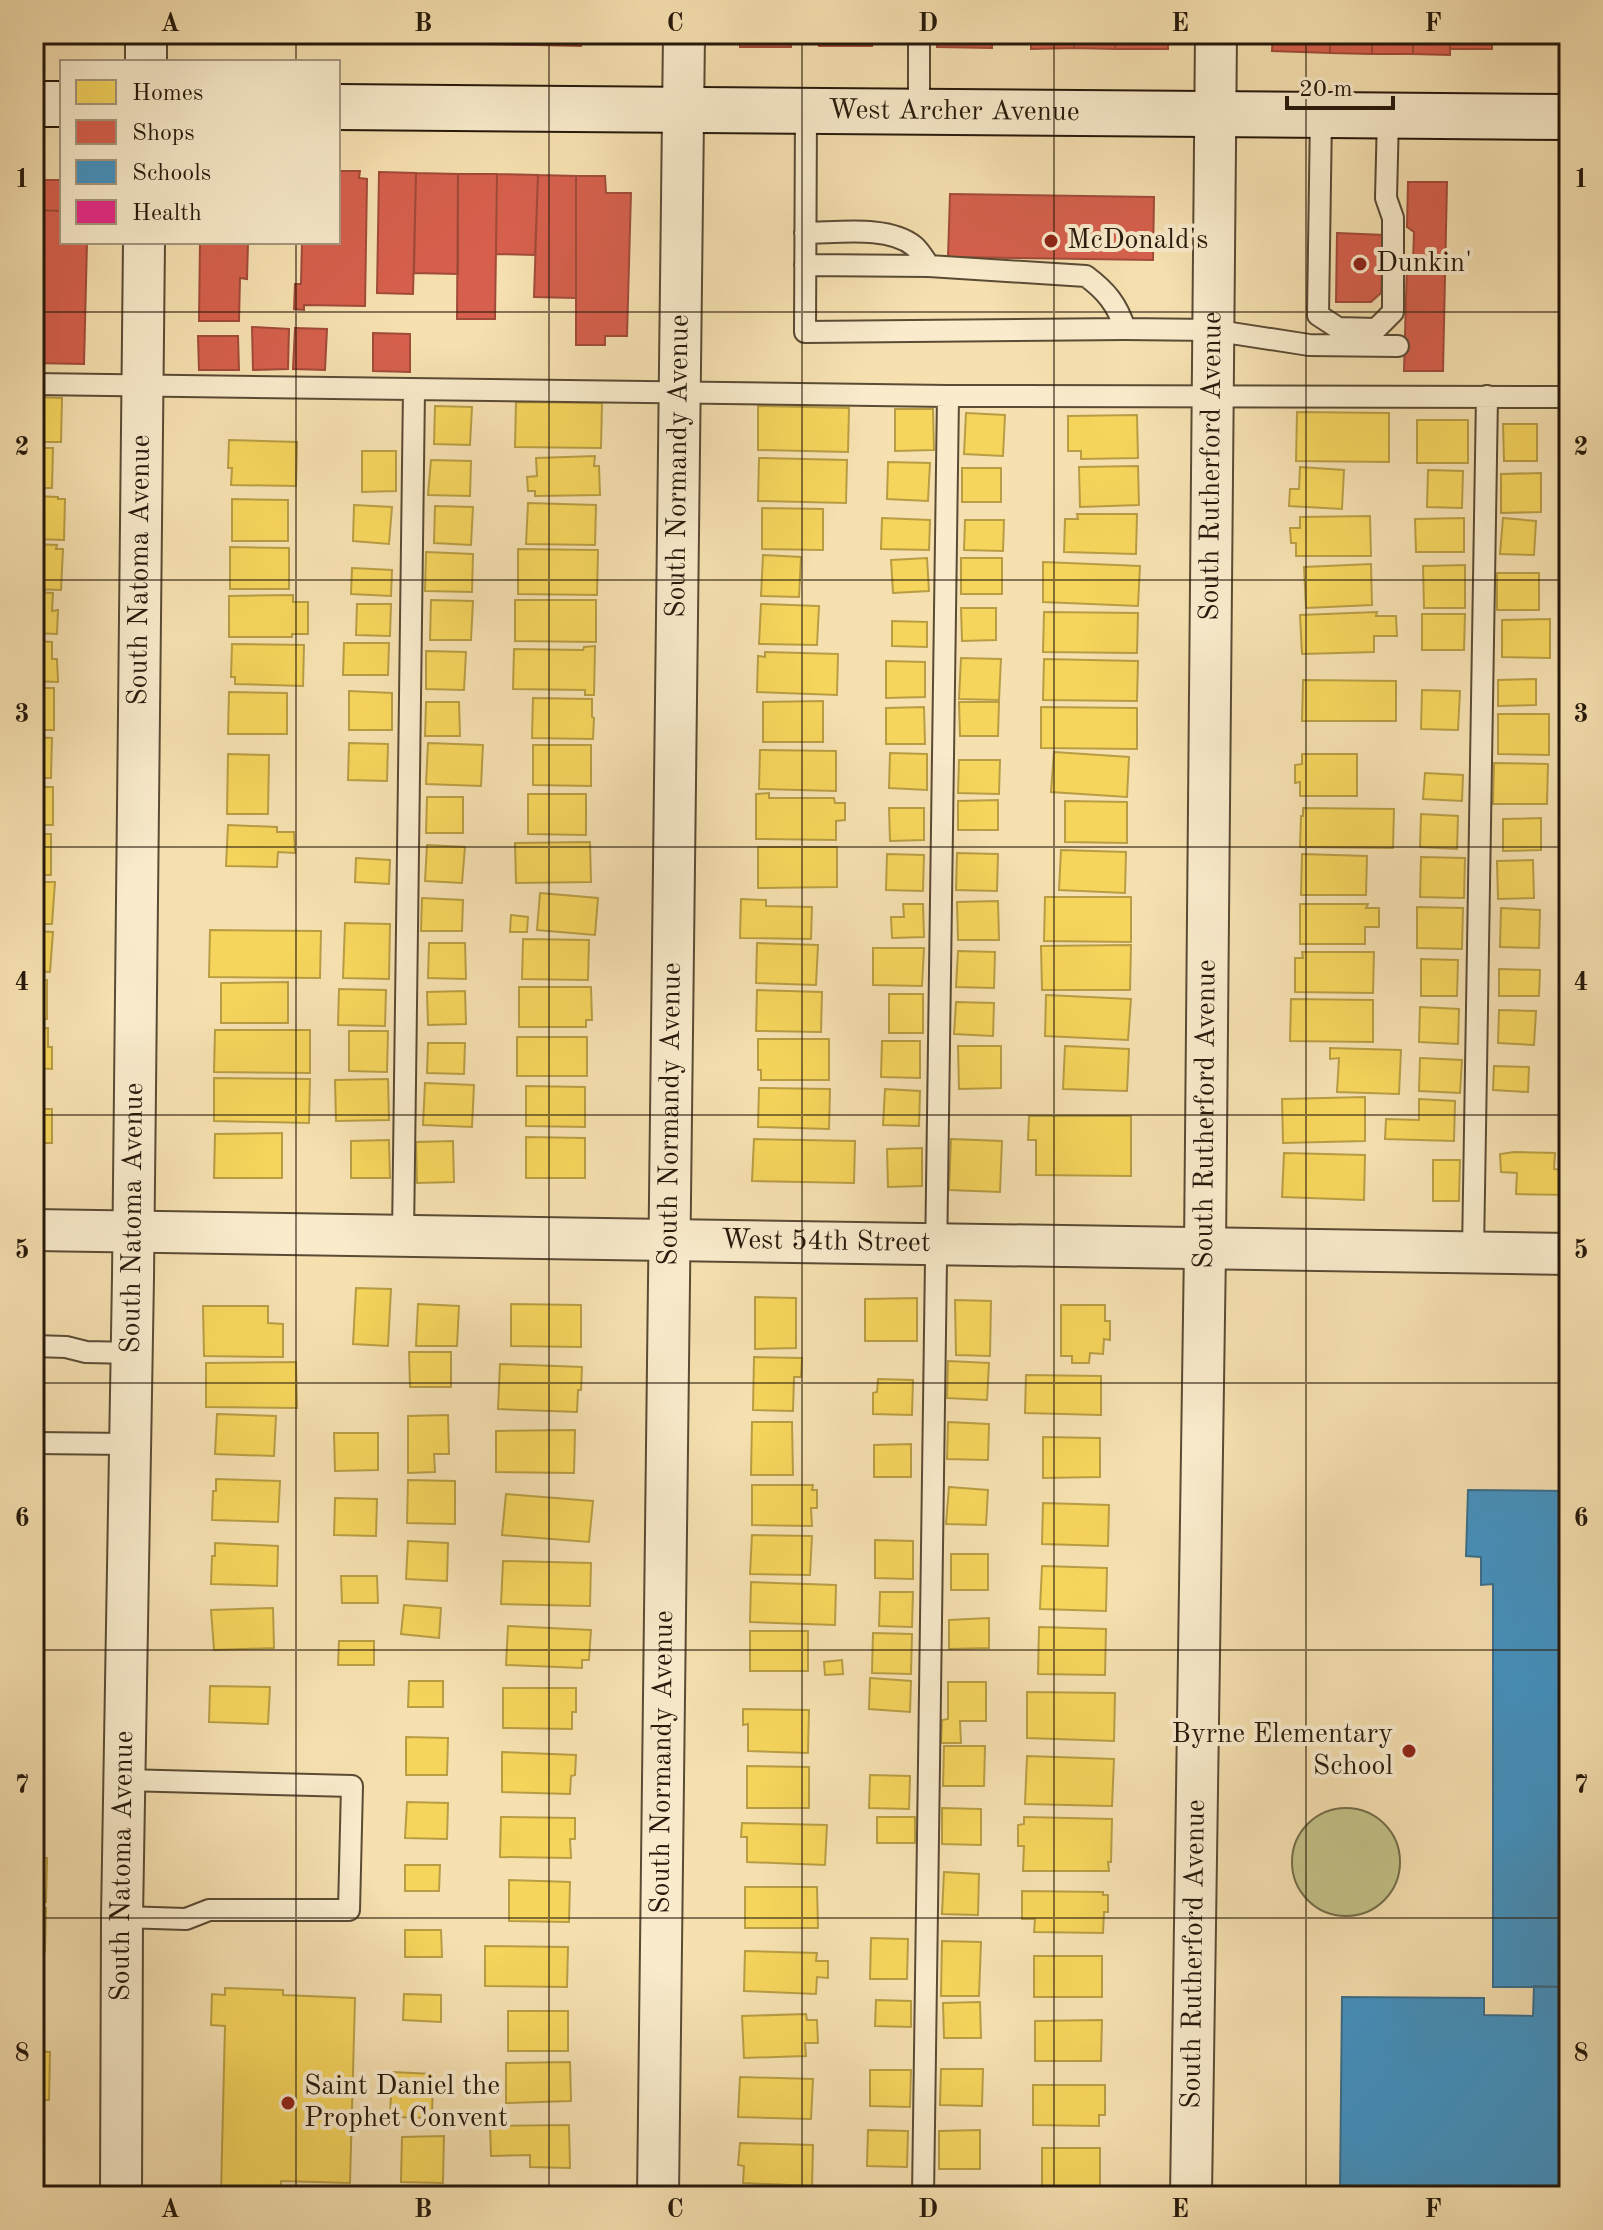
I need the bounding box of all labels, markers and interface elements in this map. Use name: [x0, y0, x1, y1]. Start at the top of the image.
text: A: [160, 11, 180, 37]
text: B: [414, 11, 432, 37]
text: C: [666, 11, 684, 37]
text: D: [918, 11, 938, 37]
text: E: [1171, 11, 1189, 37]
text: F: [1424, 11, 1442, 37]
legend: [60, 60, 340, 244]
scale bar: [1287, 60, 1393, 110]
text: 20 m: [1299, 78, 1353, 102]
text: Homes: [132, 82, 203, 106]
street label: West Archer Avenue: [828, 97, 1080, 127]
text: Shops: [132, 122, 195, 146]
text: Schools: [132, 162, 211, 186]
text: 1: [14, 167, 30, 193]
text: 1: [1573, 167, 1589, 193]
text: Health: [132, 202, 202, 226]
place label: McDonald's: [1067, 227, 1208, 255]
marker: McDonald's: [1042, 232, 1060, 250]
place label: Dunkin': [1376, 250, 1472, 278]
marker: Dunkin': [1351, 255, 1369, 273]
street label: South Rutherford Avenue: [1197, 311, 1227, 621]
street label: South Normandy Avenue: [663, 314, 695, 618]
street label: South Natoma Avenue: [125, 434, 156, 706]
text: 2: [14, 435, 30, 461]
text: 2: [1573, 435, 1589, 461]
text: 3: [14, 702, 30, 728]
text: 3: [1573, 702, 1589, 728]
street label: South Rutherford Avenue: [1191, 959, 1222, 1269]
street label: South Normandy Avenue: [655, 962, 687, 1266]
text: 4: [14, 970, 30, 996]
text: 4: [1573, 970, 1589, 996]
street label: South Natoma Avenue: [118, 1082, 149, 1354]
street label: West 54th Street: [721, 1227, 931, 1258]
text: 5: [14, 1238, 30, 1264]
text: 5: [1573, 1238, 1589, 1264]
text: 6: [14, 1506, 30, 1532]
text: 6: [1573, 1506, 1589, 1532]
street label: South Normandy Avenue: [647, 1610, 679, 1914]
place label: Byrne Elementary School: [1172, 1721, 1393, 1781]
street label: South Natoma Avenue: [108, 1730, 139, 2002]
marker: Byrne Elementary School: [1400, 1742, 1418, 1760]
text: 7: [14, 1773, 30, 1799]
text: 7: [1573, 1773, 1589, 1799]
street label: South Rutherford Avenue: [1178, 1799, 1211, 2109]
text: 8: [14, 2041, 30, 2067]
text: 8: [1573, 2041, 1589, 2067]
place label: Saint Daniel the Prophet Convent: [304, 2073, 508, 2133]
marker: Saint Daniel the Prophet Convent: [279, 2094, 297, 2112]
text: A: [160, 2197, 180, 2223]
text: B: [414, 2197, 432, 2223]
text: C: [666, 2197, 684, 2223]
text: D: [918, 2197, 938, 2223]
text: E: [1171, 2197, 1189, 2223]
text: F: [1424, 2197, 1442, 2223]

